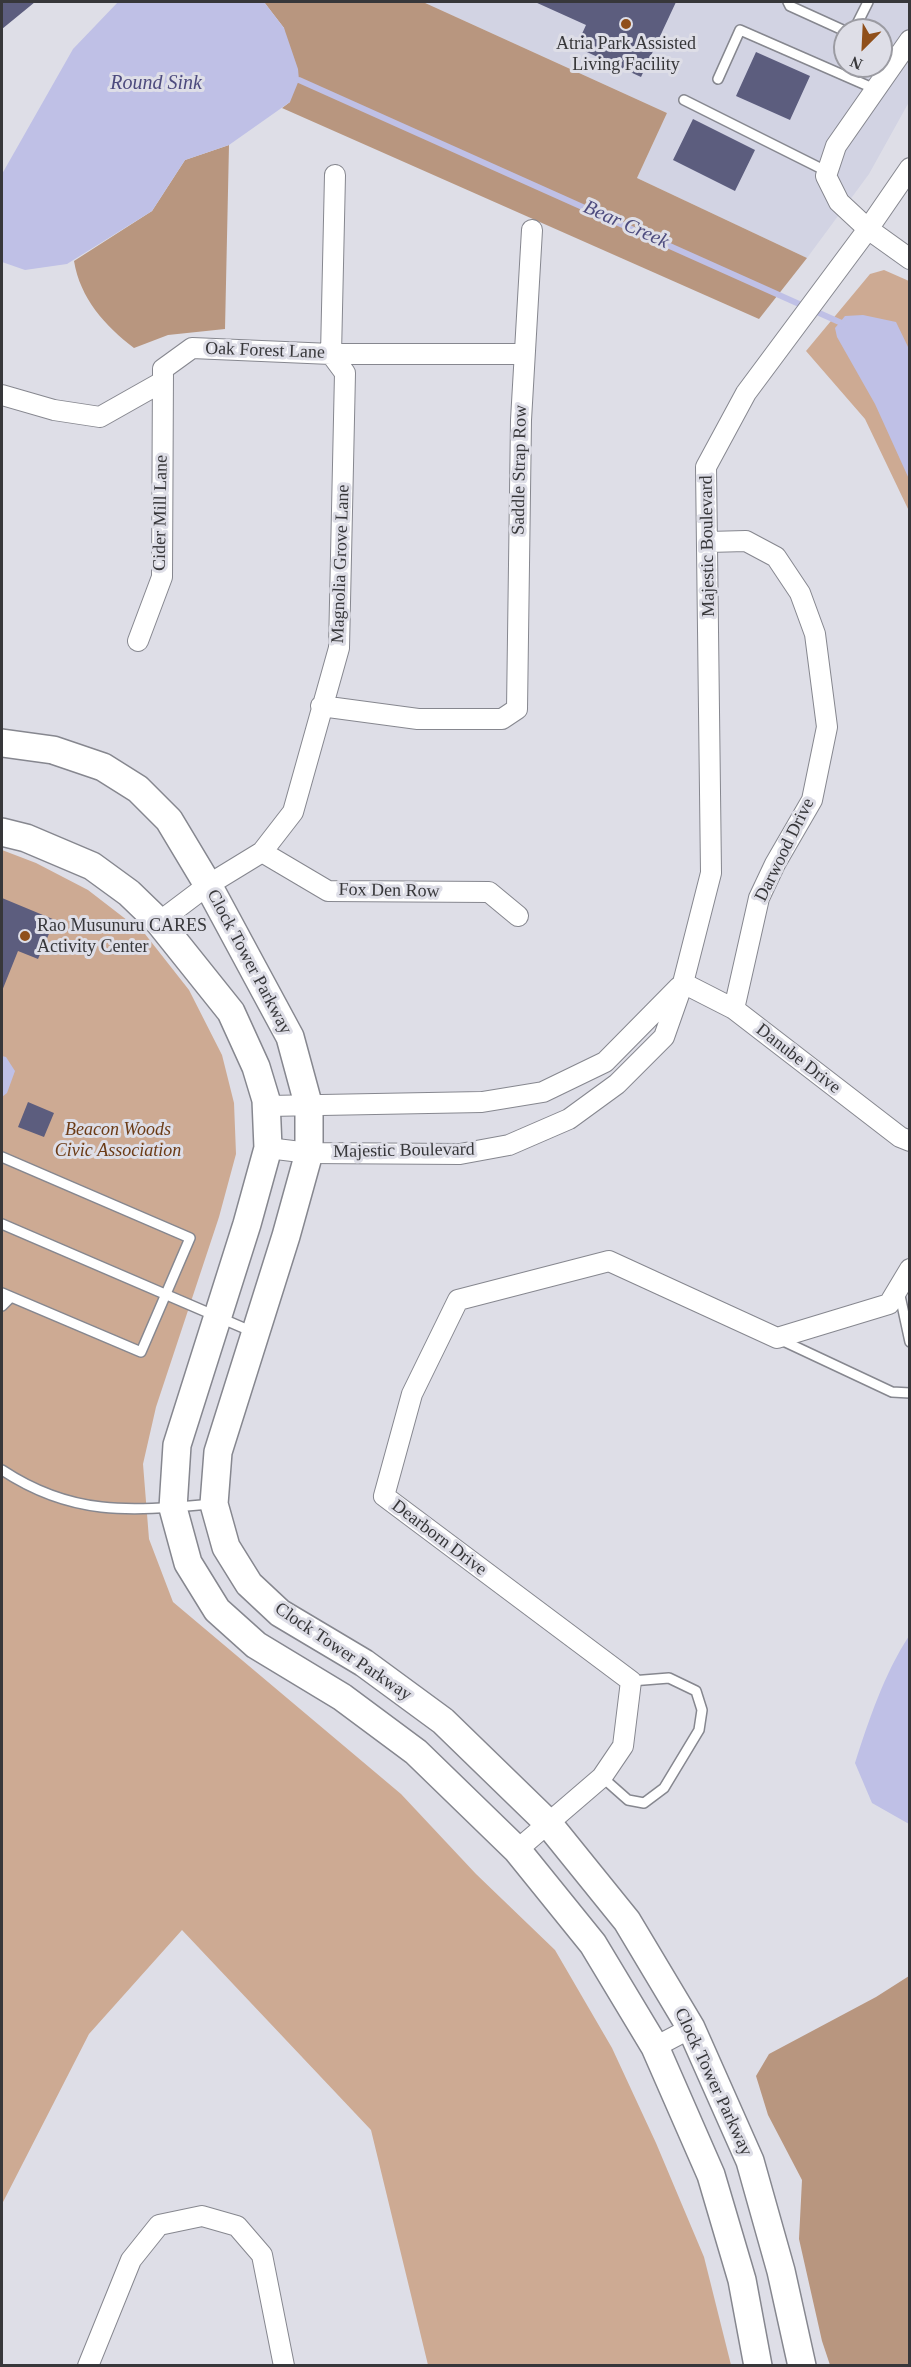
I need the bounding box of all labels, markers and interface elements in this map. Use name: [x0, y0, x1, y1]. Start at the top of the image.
marker: Atria Park Assisted Living Facility: [619, 17, 633, 31]
north arrow: [833, 18, 893, 78]
place label: Atria Park Assisted Living Facility: [556, 33, 696, 76]
text: N: [848, 53, 865, 73]
water label: Round Sink: [110, 72, 202, 96]
water label: Bear Creek: [580, 196, 672, 254]
street label: Oak Forest Lane: [205, 338, 325, 364]
street label: Saddle Strap Row: [508, 405, 532, 535]
street label: Cider Mill Lane: [149, 455, 173, 571]
street label: Majestic Boulevard: [696, 475, 720, 617]
street label: Magnolia Grove Lane: [327, 484, 355, 644]
street label: Darwood Drive: [751, 795, 819, 905]
street label: Fox Den Row: [338, 879, 440, 903]
street label: Clock Tower Parkway: [202, 886, 296, 1038]
place label: Rao Musunuru CARES Activity Center: [37, 915, 207, 958]
marker: Rao Musunuru CARES Activity Center: [18, 929, 32, 943]
street label: Danube Drive: [751, 1019, 845, 1099]
park label: Beacon Woods Civic Association: [55, 1119, 181, 1162]
street label: Majestic Boulevard: [333, 1139, 475, 1163]
street label: Dearborn Drive: [387, 1495, 491, 1581]
street label: Clock Tower Parkway: [270, 1598, 416, 1706]
street label: Clock Tower Parkway: [669, 2005, 757, 2159]

